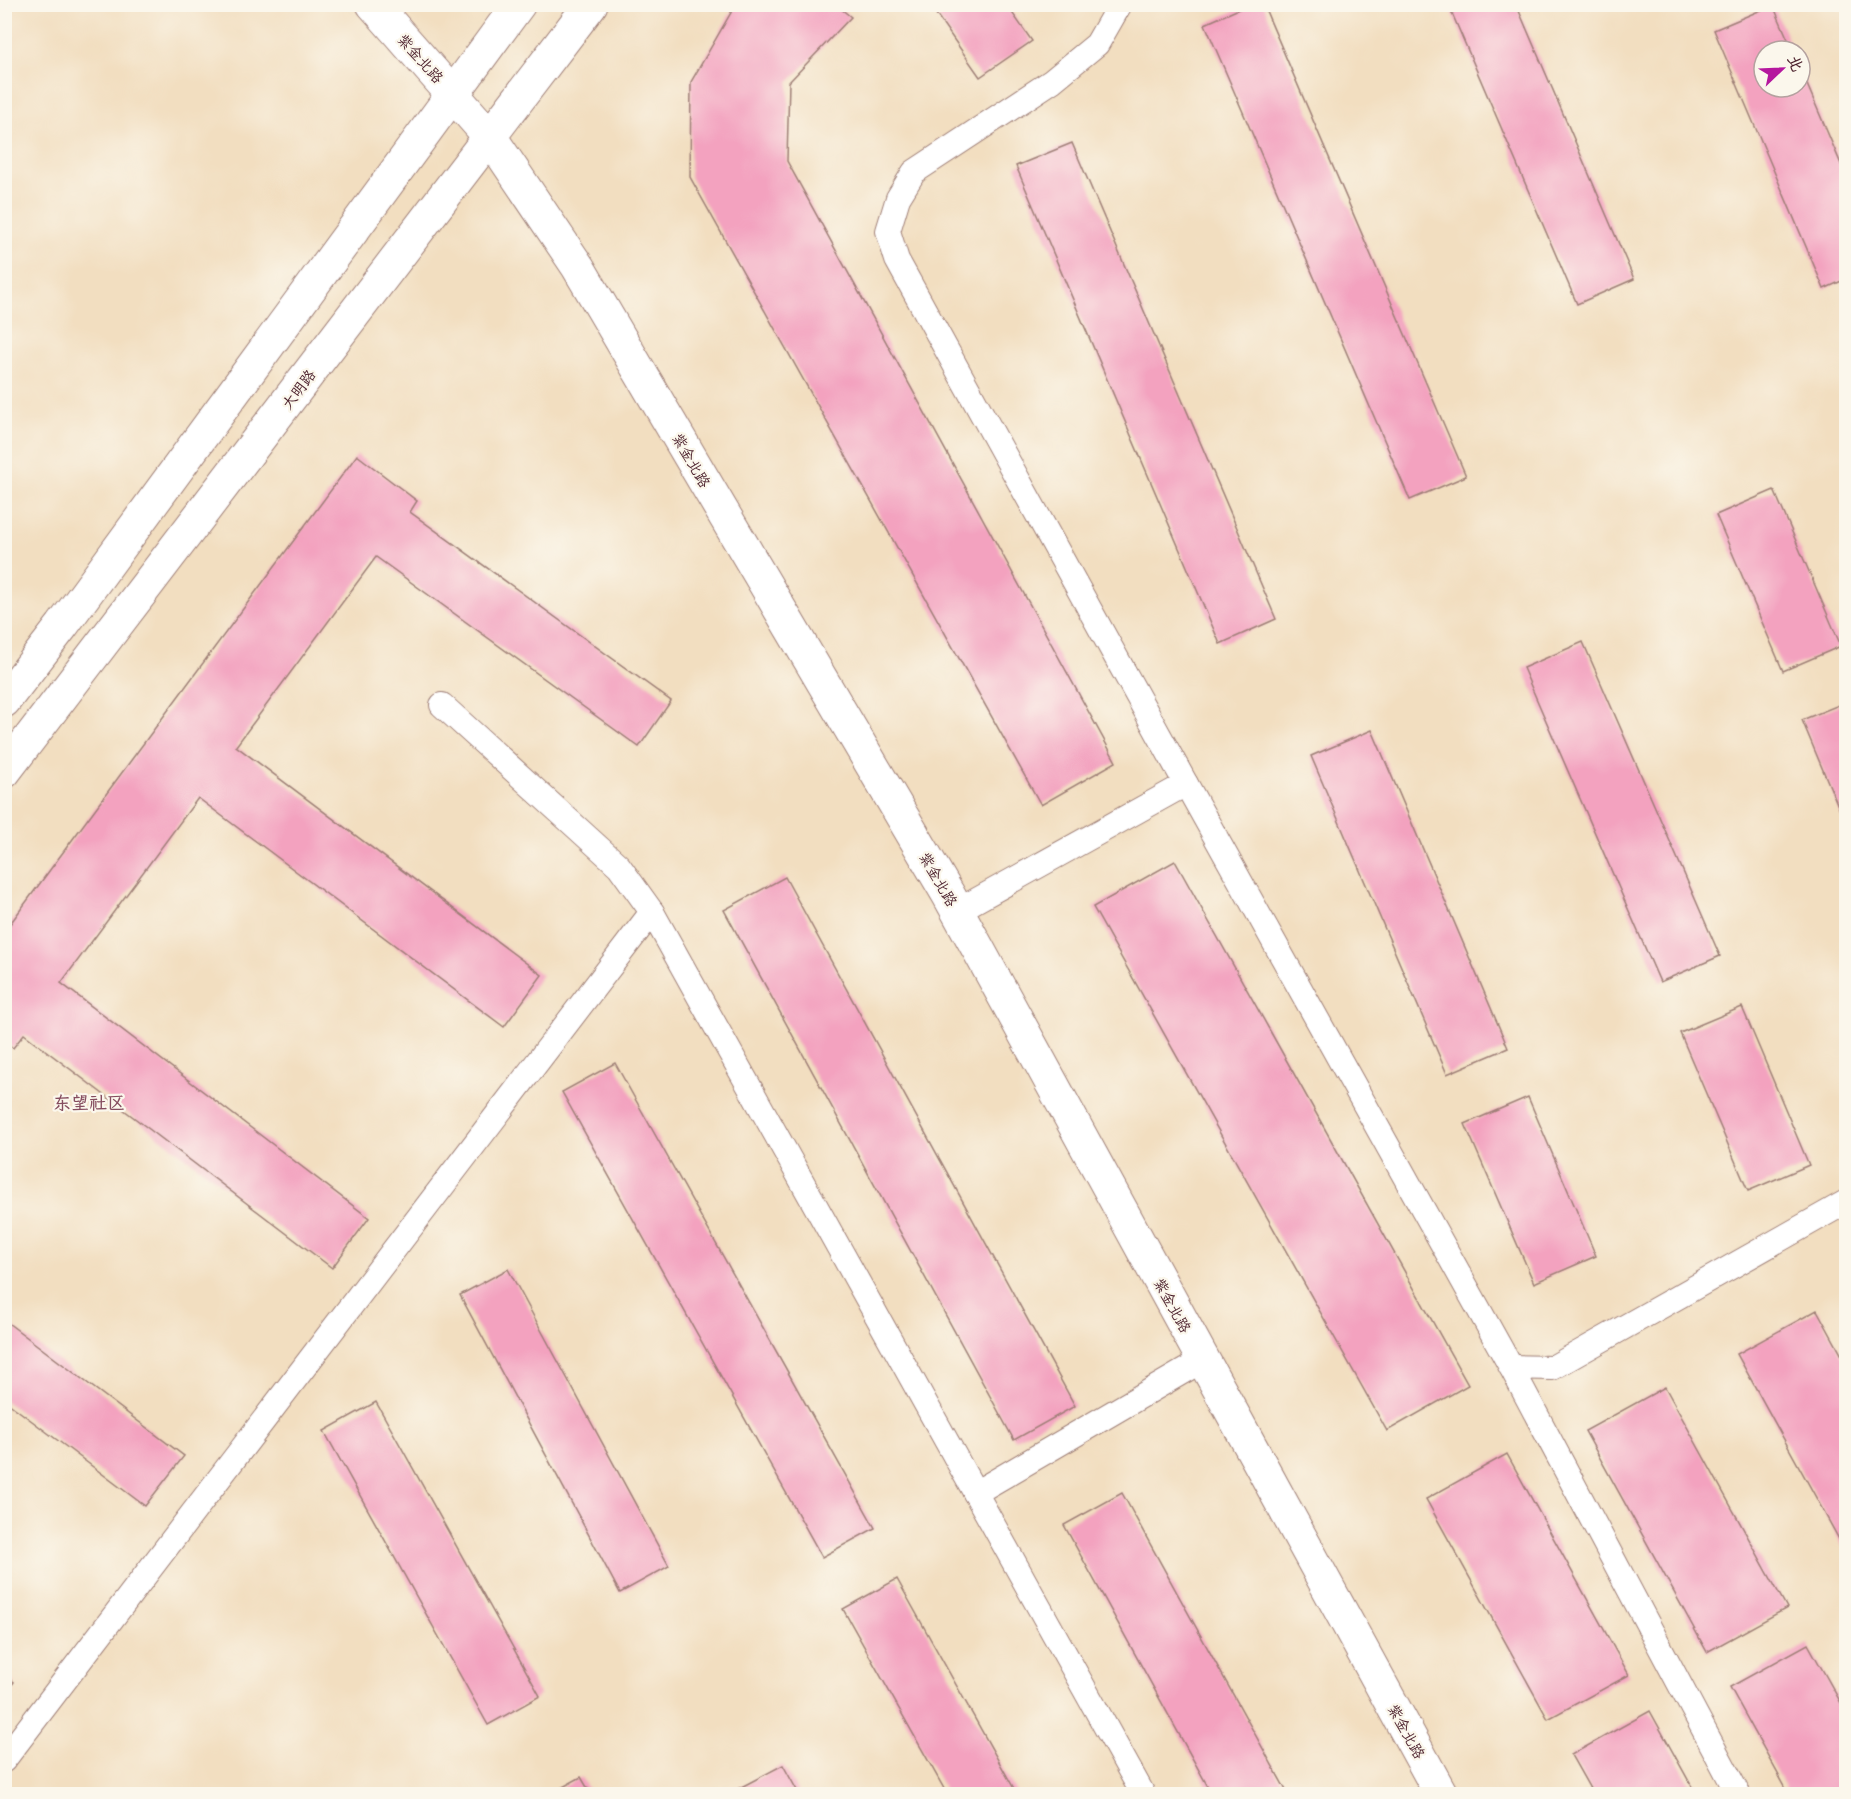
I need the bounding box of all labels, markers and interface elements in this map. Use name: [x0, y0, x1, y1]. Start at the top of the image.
street label: 紫金北路: [393, 29, 449, 87]
north arrow: [1752, 39, 1812, 99]
text: 北: [1783, 51, 1809, 74]
street label: 大明路: [276, 365, 320, 413]
street label: 紫金北路: [668, 429, 716, 491]
street label: 紫金北路: [915, 848, 963, 910]
district label: 东望社区: [53, 1090, 125, 1114]
street label: 紫金北路: [1150, 1274, 1196, 1336]
street label: 紫金北路: [1384, 1700, 1430, 1762]

